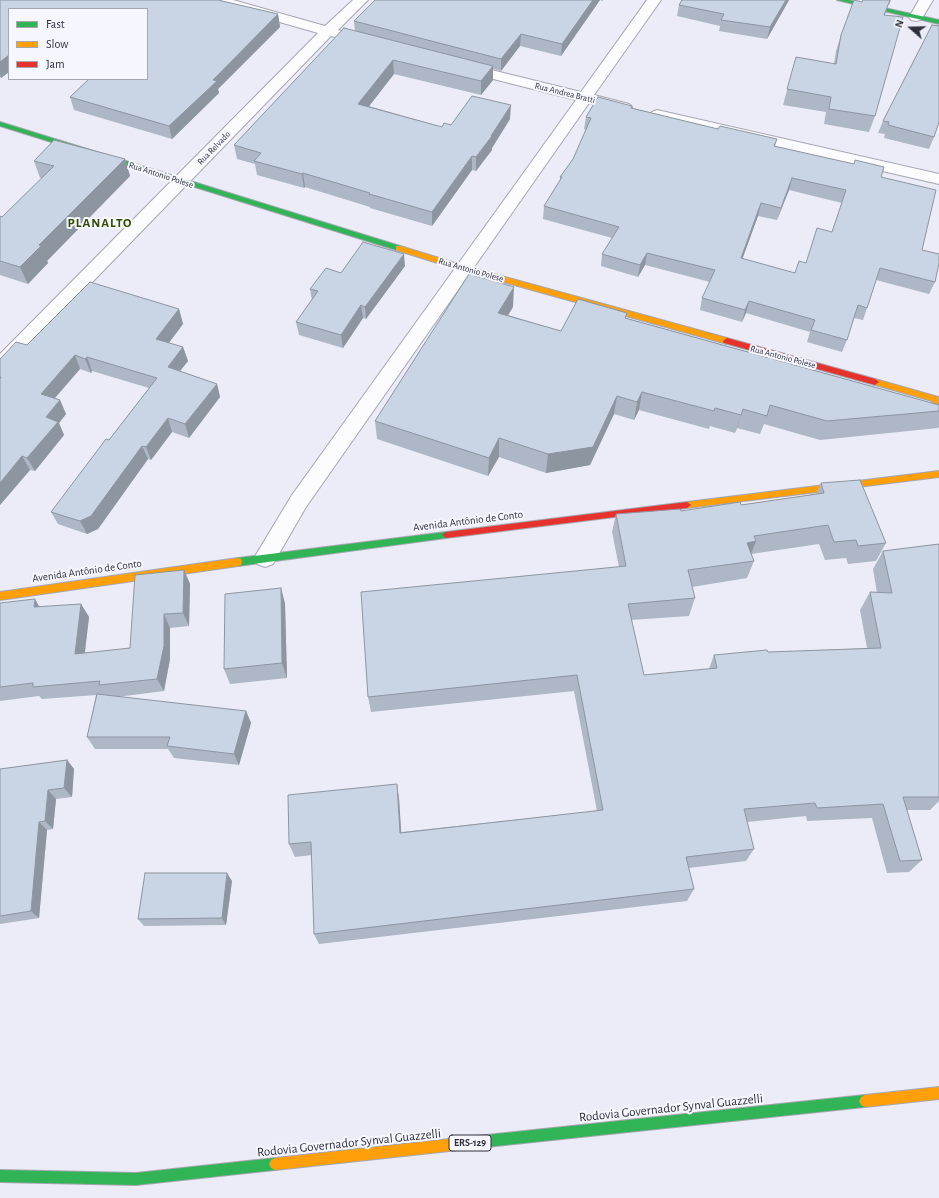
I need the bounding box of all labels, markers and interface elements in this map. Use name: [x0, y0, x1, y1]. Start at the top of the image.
legend: [8, 8, 148, 80]
north arrow: [891, 8, 931, 48]
text: Fast: [46, 18, 65, 30]
text: N: [893, 18, 906, 29]
text: Slow: [46, 38, 68, 50]
text: Jam: [46, 58, 65, 70]
street label: Rua Andrea Bratti: [534, 80, 596, 106]
street label: Rua Relvado: [195, 129, 233, 167]
street label: Rua Antonio Polese: [127, 159, 195, 191]
district label: PLANALTO: [68, 215, 132, 231]
street label: Rua Antonio Polese: [437, 256, 505, 284]
street label: Rua Antonio Polese: [749, 343, 817, 371]
street label: Avenida Antônio de Conto: [412, 508, 524, 534]
street label: Avenida Antônio de Conto: [31, 557, 143, 585]
street label: Rodovia Governador Synval Guazzelli: [578, 1091, 764, 1125]
street label: Rodovia Governador Synval Guazzelli: [256, 1126, 442, 1160]
road number: ERS-129: [449, 1135, 491, 1151]

